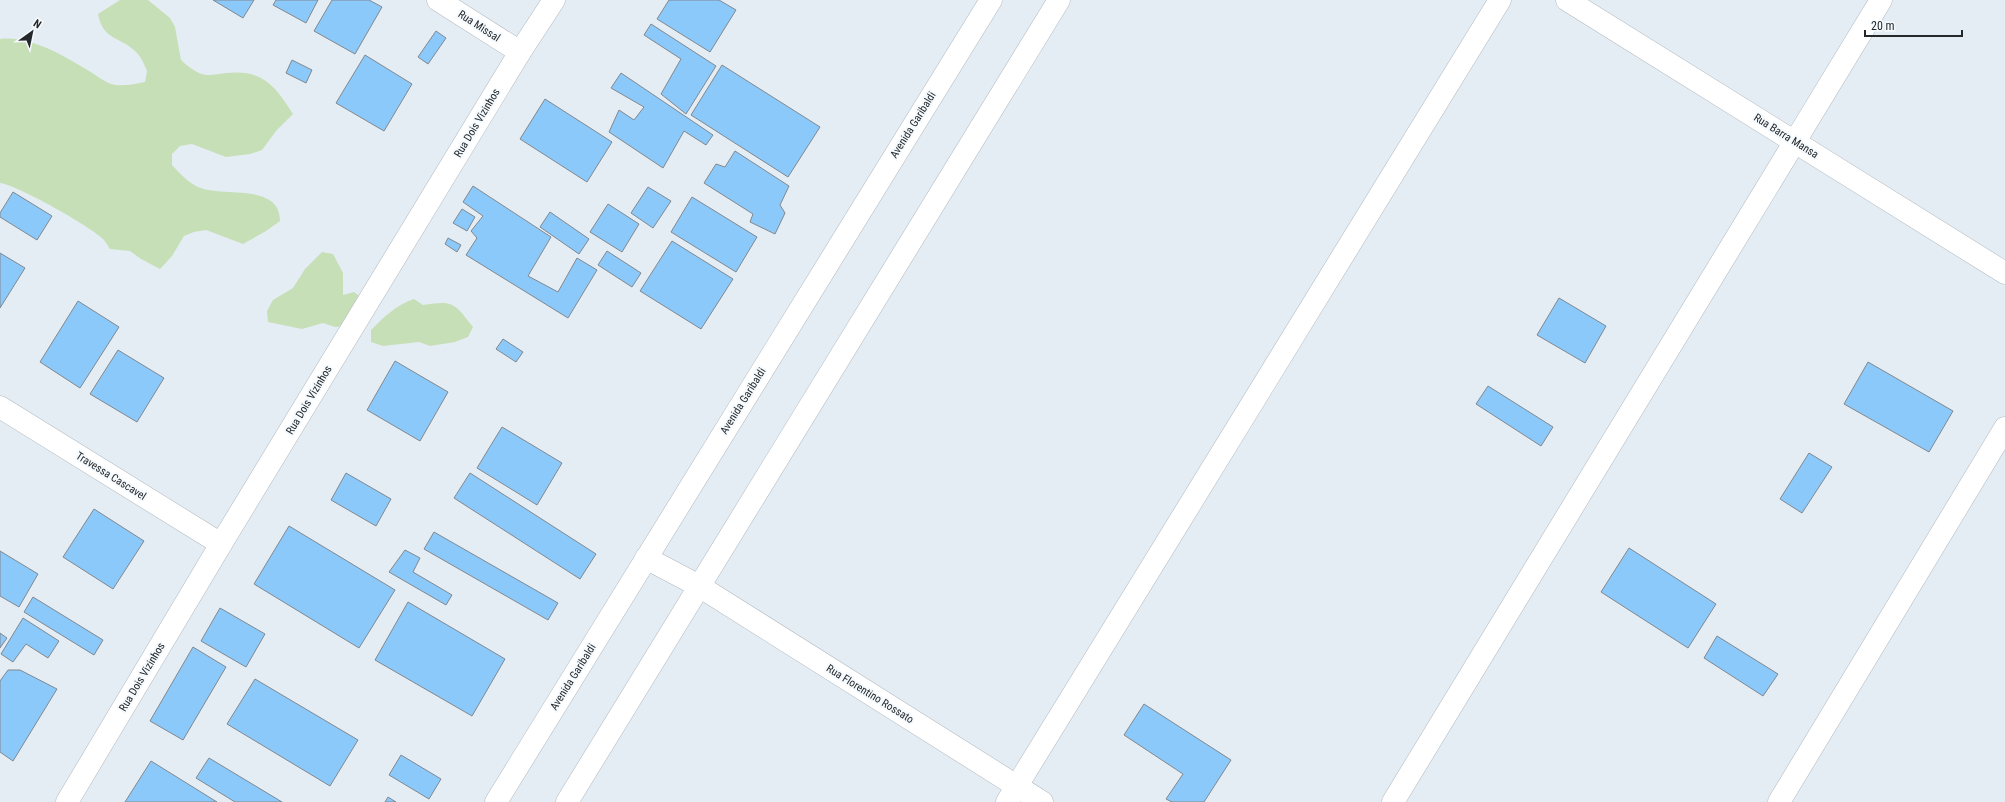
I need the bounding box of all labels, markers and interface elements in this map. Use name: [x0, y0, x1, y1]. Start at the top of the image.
street label: Rua Missal: [455, 8, 503, 44]
north arrow: [12, 12, 52, 52]
scale bar: [1865, 12, 1962, 38]
text: N: [31, 17, 44, 31]
text: 20 m: [1871, 19, 1895, 33]
street label: Rua Dois Vizinhos: [451, 86, 503, 160]
street label: Avenida Garibaldi: [887, 89, 939, 161]
street label: Rua Barra Mansa: [1751, 111, 1821, 161]
street label: Rua Dois Vizinhos: [283, 363, 335, 437]
street label: Avenida Garibaldi: [717, 365, 769, 437]
street label: Travessa Cascavel: [73, 449, 149, 503]
street label: Rua Dois Vizinhos: [116, 640, 168, 714]
street label: Avenida Garibaldi: [547, 641, 599, 713]
street label: Rua Florentino Rossato: [824, 662, 916, 726]

